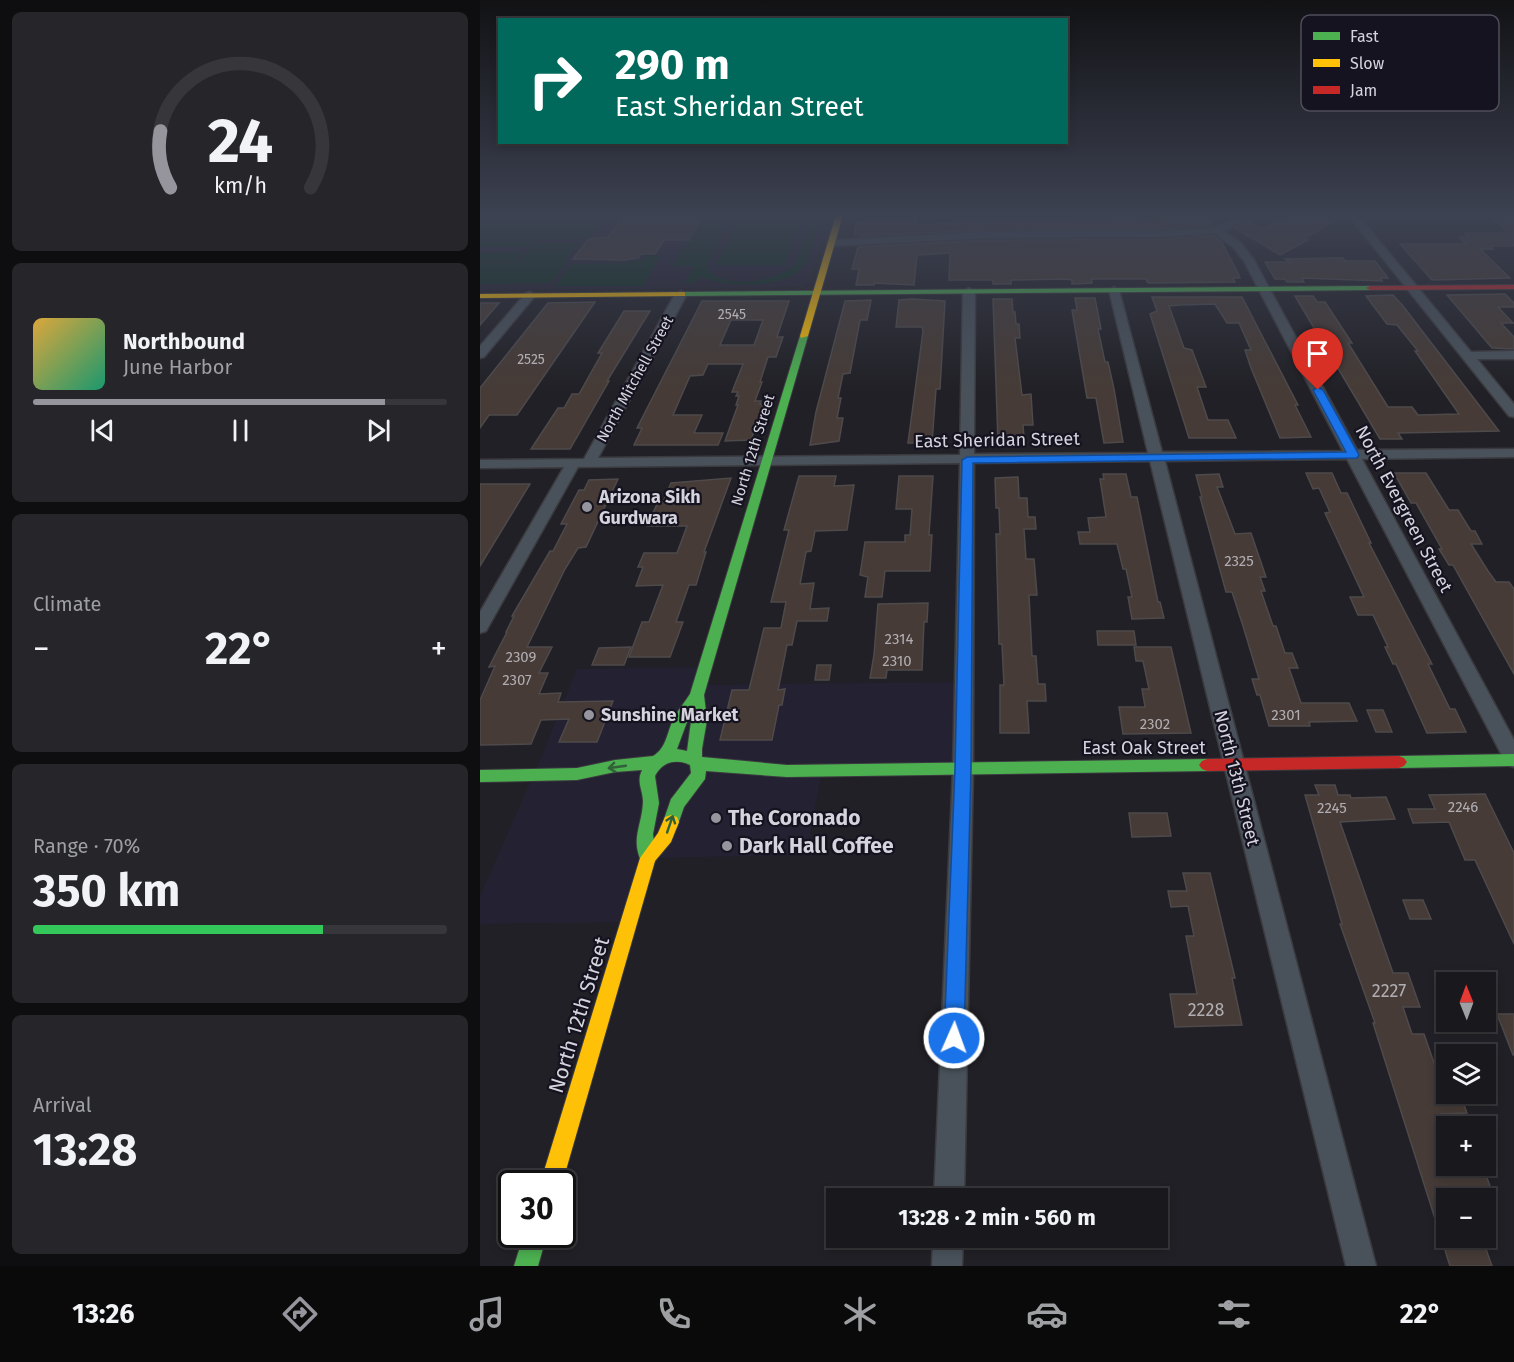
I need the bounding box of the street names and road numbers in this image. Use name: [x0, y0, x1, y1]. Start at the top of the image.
street label: North Mitchell Street: [593, 312, 677, 445]
street label: North 12th Street: [727, 391, 779, 508]
street label: North Evergreen Street: [1351, 422, 1458, 597]
street label: East Sheridan Street: [914, 428, 1080, 452]
street label: North 13th Street: [1210, 708, 1265, 849]
street label: East Oak Street: [1082, 737, 1206, 759]
street label: North 12th Street: [543, 933, 615, 1096]

